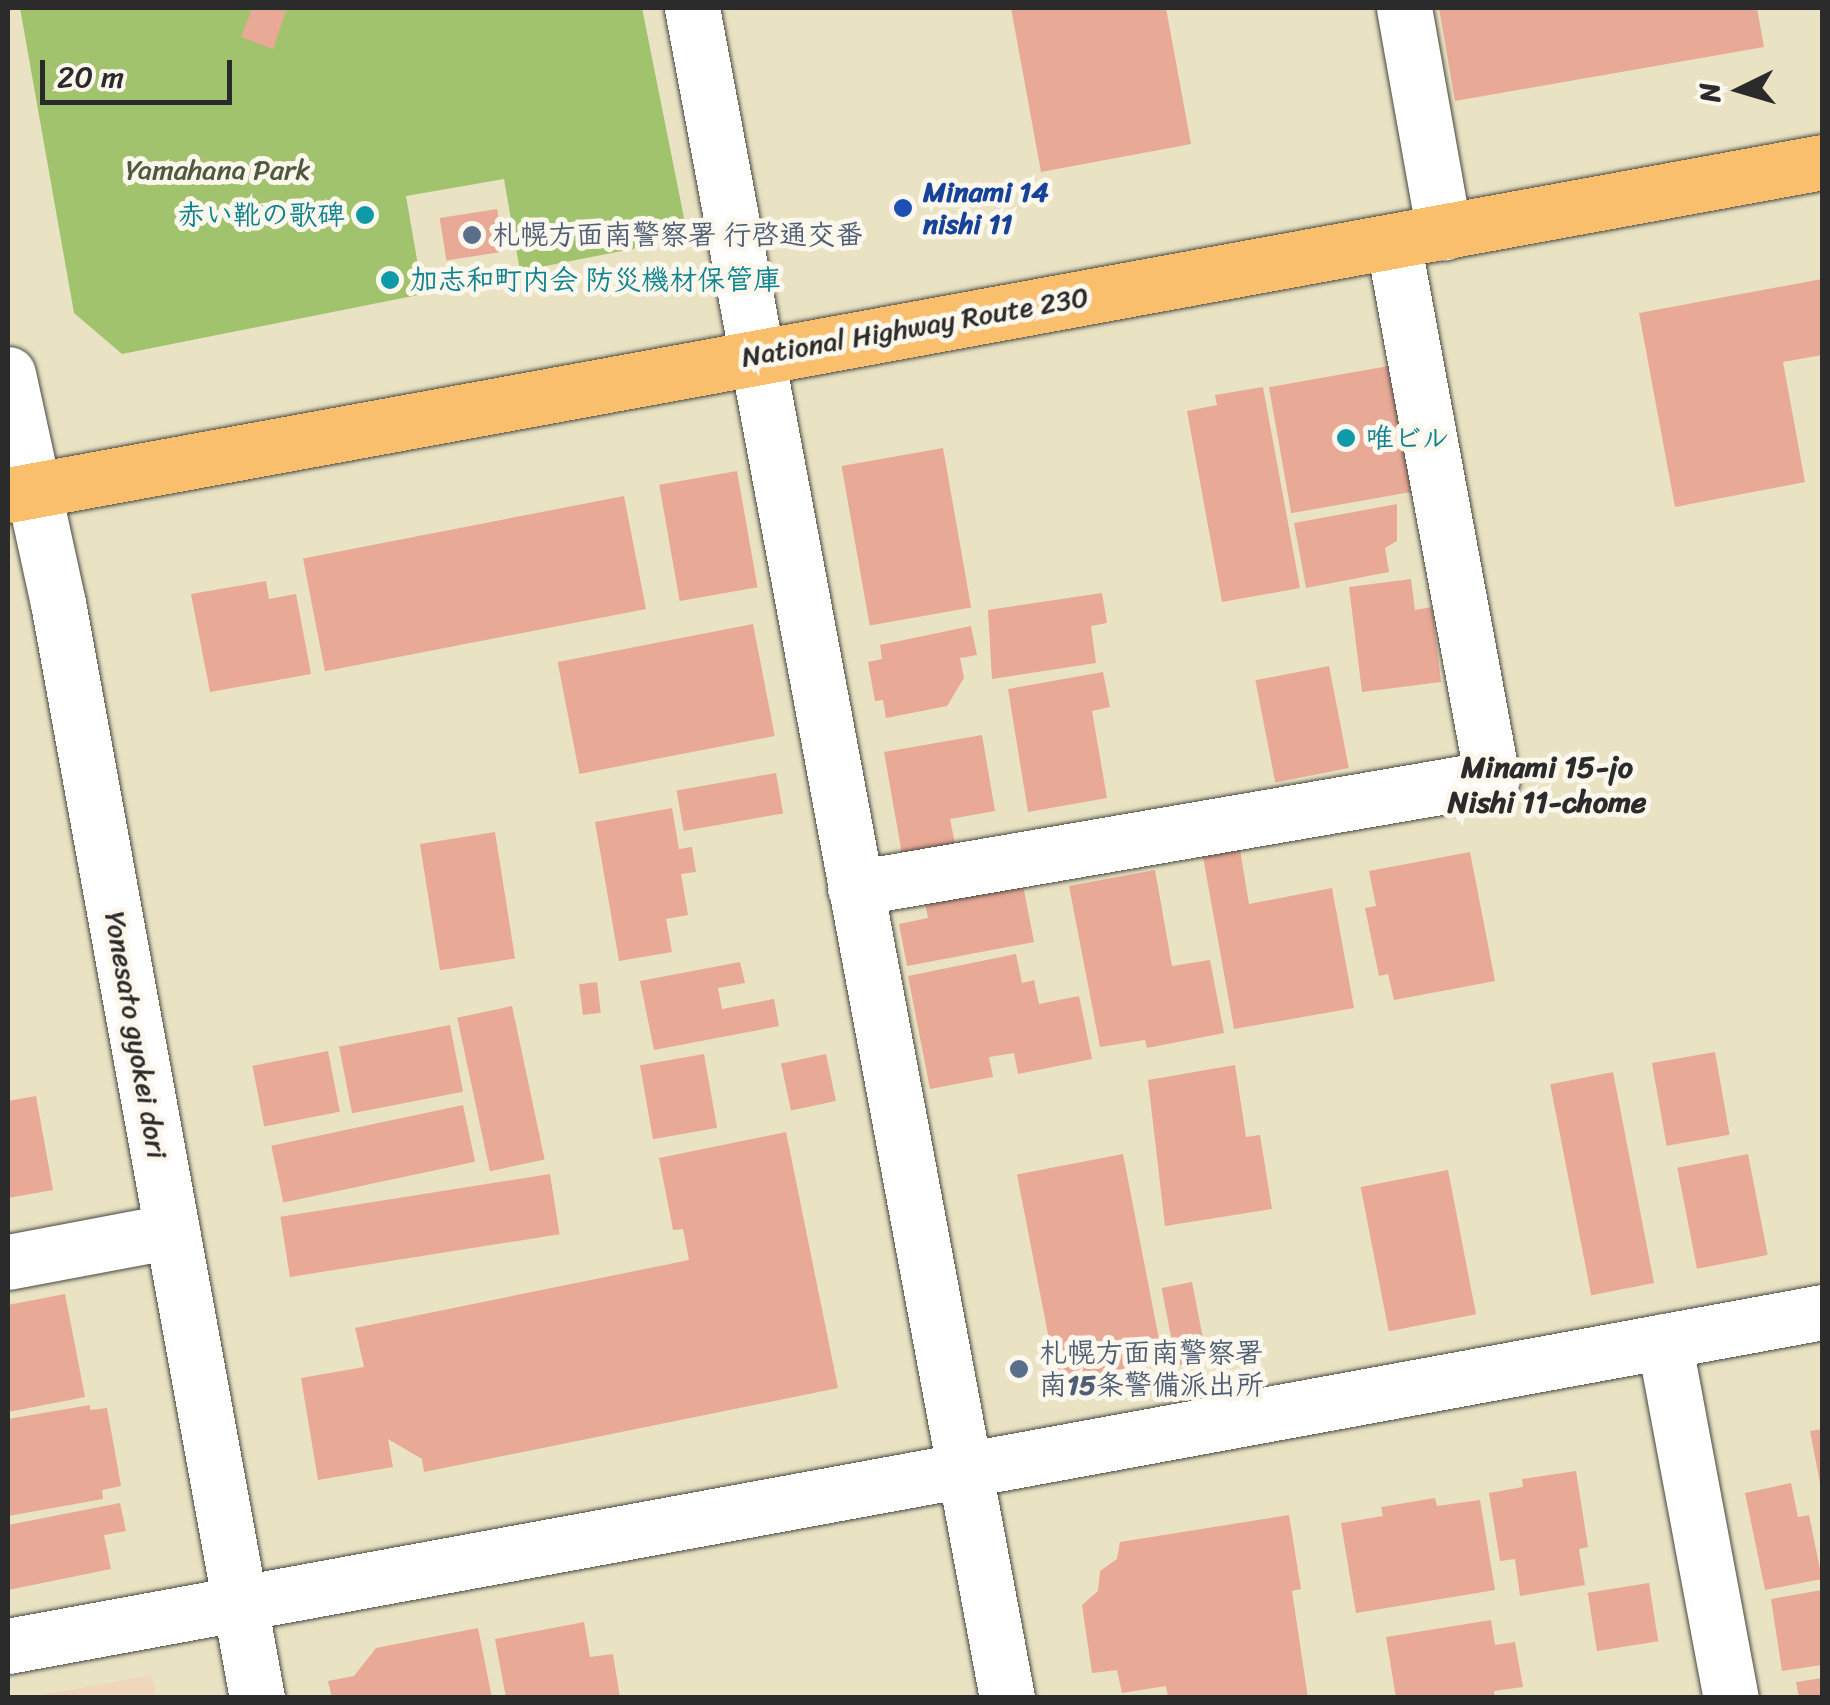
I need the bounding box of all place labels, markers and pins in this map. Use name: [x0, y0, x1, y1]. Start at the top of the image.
place label: Minami 14 nishi 11: [923, 175, 1049, 241]
marker: Minami 14 nishi 11: [892, 197, 914, 219]
place label: 赤い靴の歌碑: [177, 198, 345, 232]
marker: 赤い靴の歌碑: [354, 204, 376, 226]
place label: 札幌方面南警察署 行啓通交番: [492, 218, 863, 252]
marker: 札幌方面南警察署 行啓通交番: [461, 224, 483, 246]
place label: 加志和町内会 防災機材保管庫: [410, 263, 781, 297]
marker: 加志和町内会 防災機材保管庫: [379, 269, 401, 291]
place label: 唯ビル: [1366, 421, 1450, 455]
marker: 唯ビル: [1335, 427, 1357, 449]
place label: 札幌方面南警察署 南15条警備派出所: [1039, 1336, 1264, 1402]
marker: 札幌方面南警察署 南15条警備派出所: [1008, 1358, 1030, 1380]

